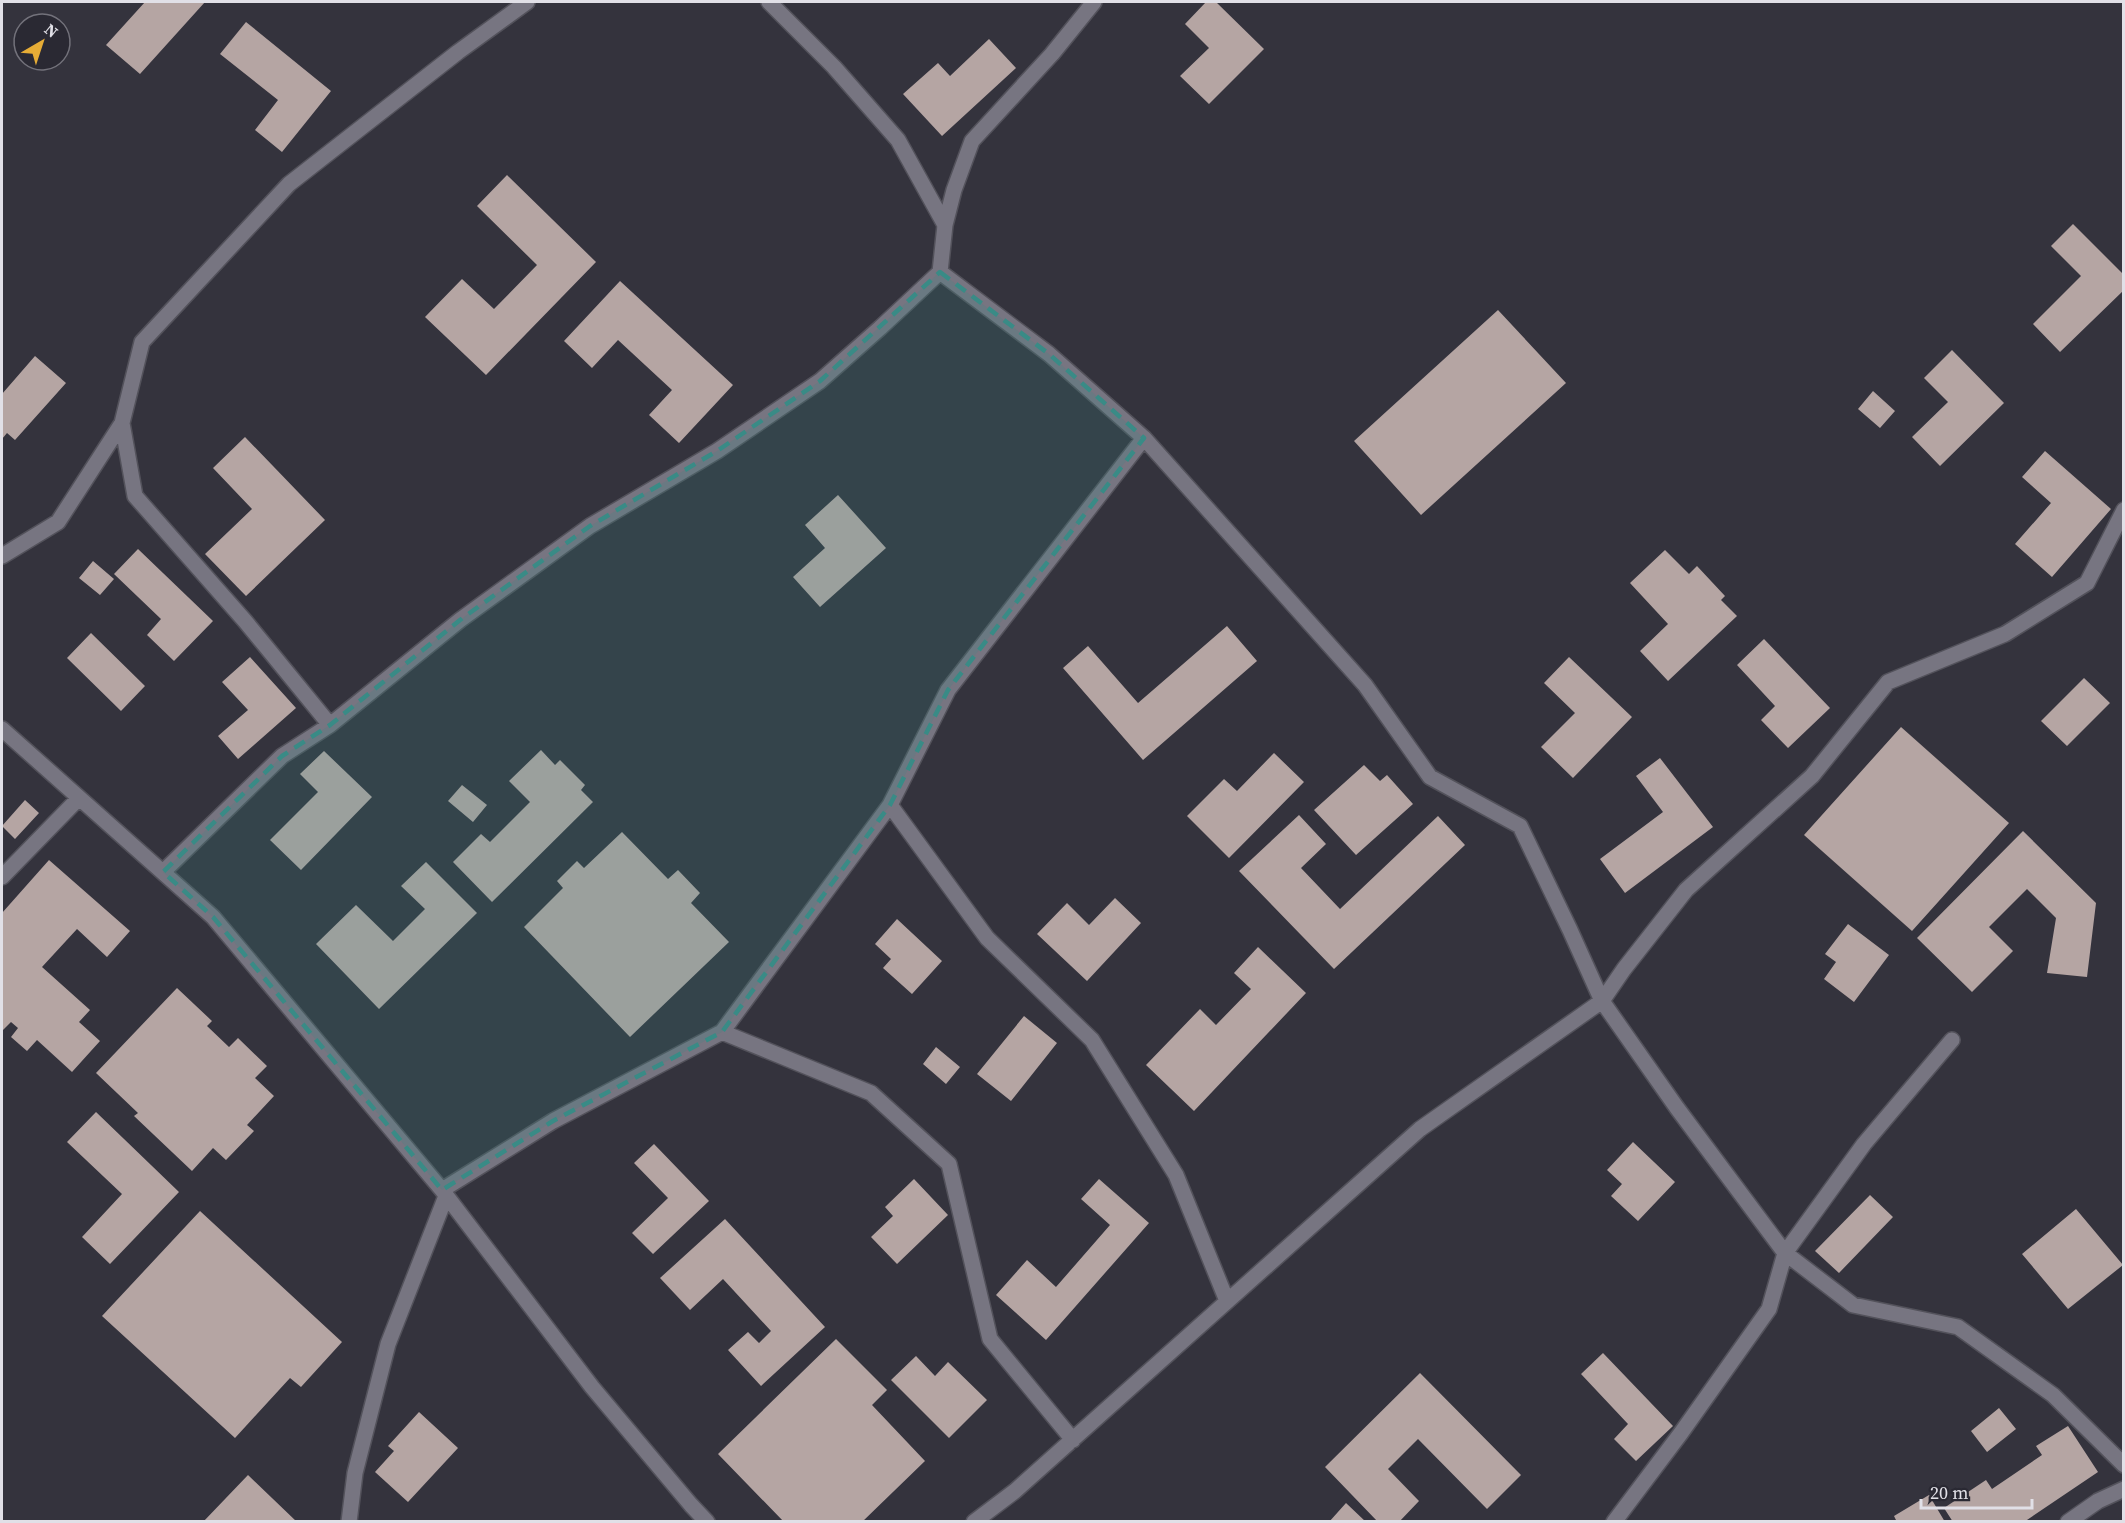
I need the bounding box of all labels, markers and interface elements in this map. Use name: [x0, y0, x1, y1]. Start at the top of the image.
north arrow: [12, 12, 72, 72]
text: N: [40, 18, 63, 43]
scale bar: [1921, 1472, 2032, 1510]
text: 20 m: [1930, 1480, 1968, 1505]

